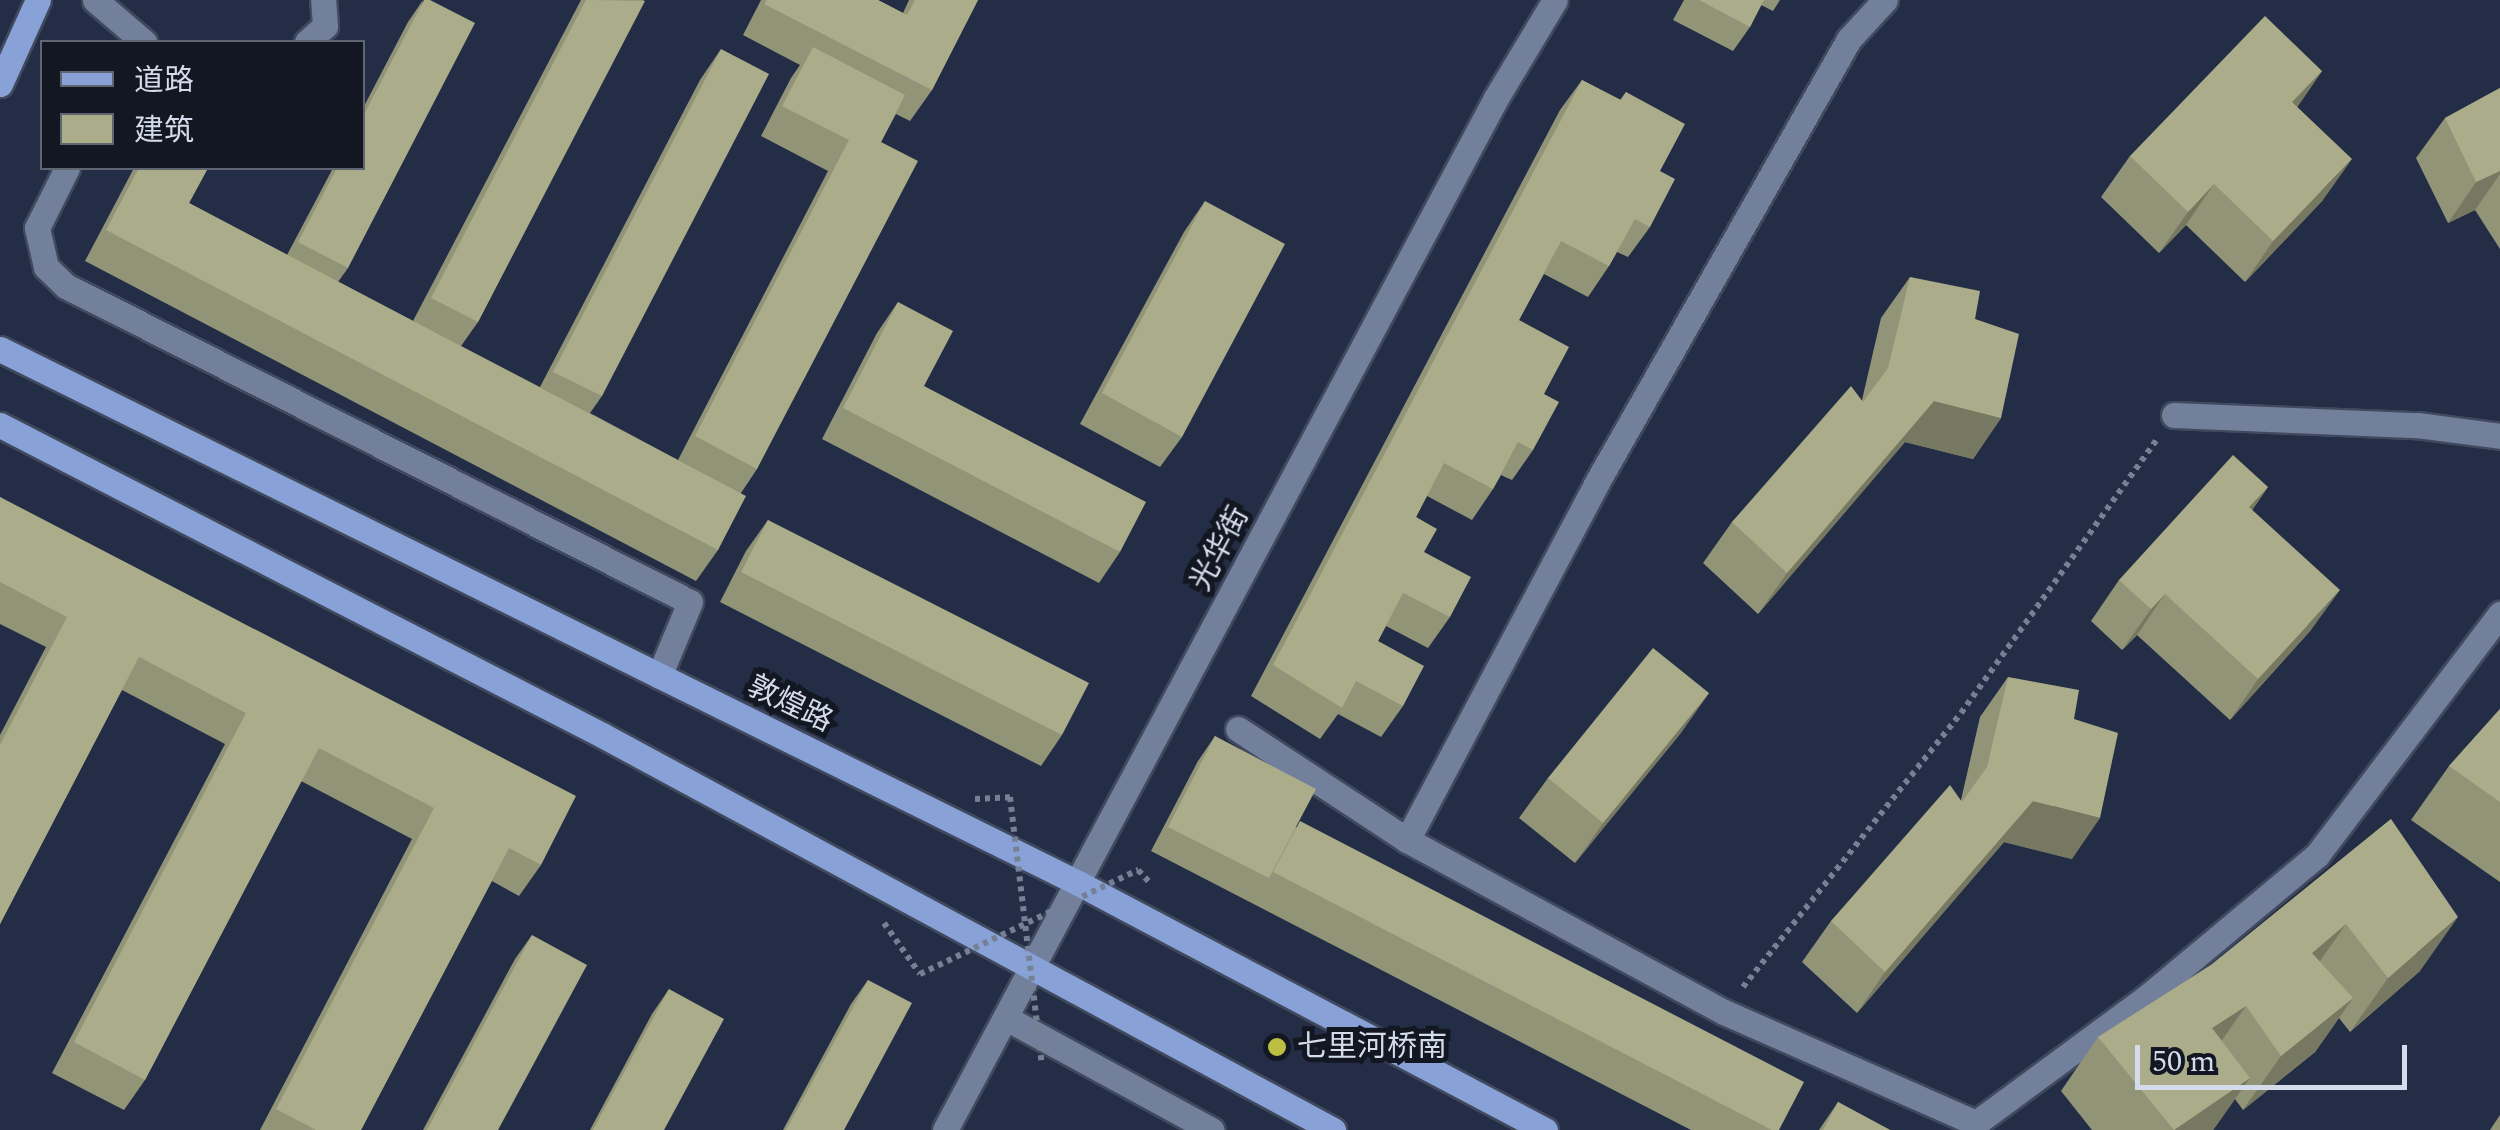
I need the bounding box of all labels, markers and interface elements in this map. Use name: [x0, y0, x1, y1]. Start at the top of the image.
legend: [40, 40, 365, 170]
text: 道路: [134, 58, 194, 104]
text: 建筑: [134, 108, 194, 154]
street label: 光华街: [1183, 501, 1257, 597]
street label: 敦煌路: [742, 668, 838, 740]
scale bar: [2140, 1025, 2412, 1087]
place label: 七里河桥南: [1297, 1029, 1447, 1065]
marker: 七里河桥南: [1266, 1036, 1288, 1058]
text: 50 m: [2152, 1039, 2215, 1085]

